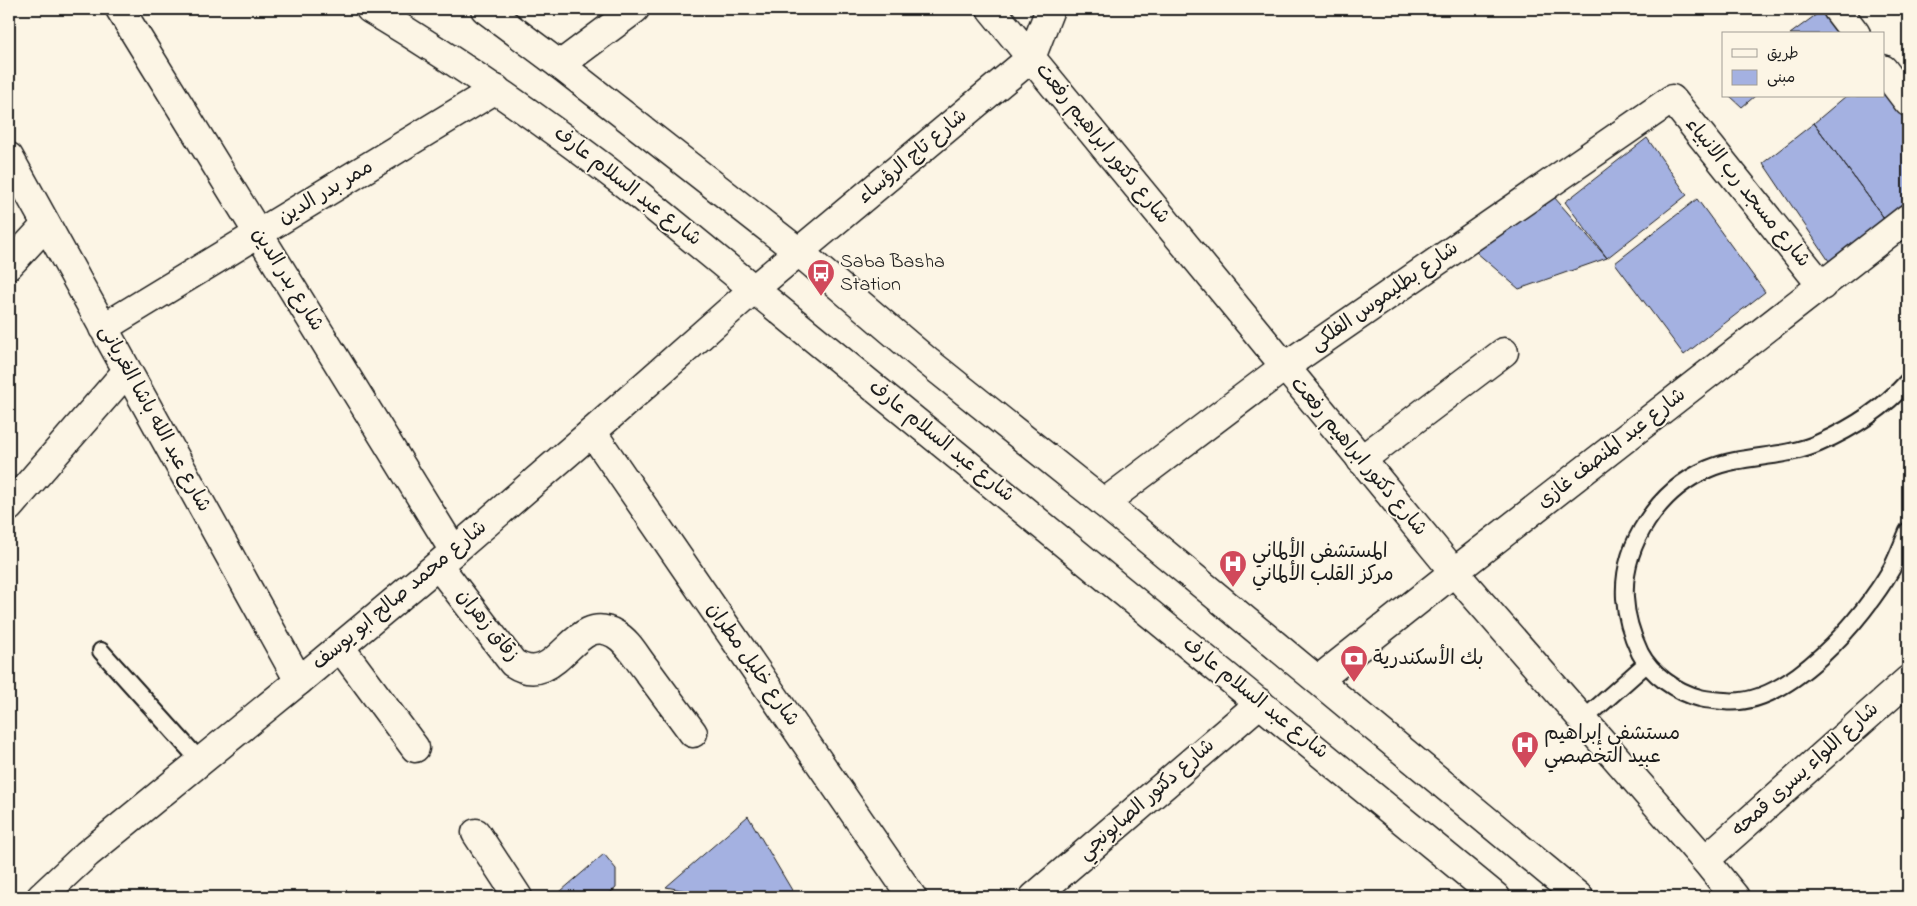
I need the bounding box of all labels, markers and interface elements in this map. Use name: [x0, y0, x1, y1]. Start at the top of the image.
legend: [1722, 32, 1884, 98]
text: طريق: [1767, 43, 1799, 65]
street label: شارع دكتور ابراهيم رفعت: [1028, 57, 1176, 231]
text: مبنى: [1767, 67, 1795, 89]
street label: شارع تاج الرؤساء: [852, 102, 974, 212]
street label: شارع مسجد رب الانبياء: [1677, 112, 1817, 274]
street label: شارع عبد السلام عارف: [547, 120, 707, 254]
street label: ممر بدر الدين: [273, 153, 379, 233]
street label: شارع بدر الدين: [244, 223, 330, 337]
street label: شارع بطليموس الفلكى: [1305, 235, 1465, 359]
place label: Saba Basha Station: [840, 248, 945, 300]
bus stop icon: Saba Basha Station: [806, 258, 836, 297]
street label: شارع عبد الله باشا الغريانى: [90, 320, 218, 518]
street label: شارع دكتور ابراهيم رفعت: [1283, 371, 1433, 543]
street label: شارع عبد السلام عارف: [862, 374, 1020, 510]
street label: شارع عبد المنصف غازى: [1531, 382, 1693, 516]
street label: شارع محمد صالح ابو يوسف: [306, 514, 494, 678]
place label: المستشفى الألماني مركز القلب الألماني: [1252, 537, 1394, 591]
hospital icon: المستشفى الألماني مركز القلب الألماني: [1218, 549, 1248, 588]
street label: زقاق زهران: [449, 583, 525, 669]
street label: شارع خليل مطران: [698, 597, 806, 733]
street label: شارع عبد السلام عارف: [1176, 631, 1334, 767]
bank icon: بك الأسكندرية: [1339, 644, 1369, 683]
place label: بك الأسكندرية: [1373, 644, 1484, 674]
street label: شارع اللواء يسرى قمحه: [1726, 696, 1886, 844]
place label: مستشفى إبراهيم عبيد التخصصي: [1544, 720, 1680, 773]
hospital icon: مستشفى إبراهيم عبيد التخصصي: [1510, 730, 1540, 769]
street label: شارع دكتور الصابونجي: [1072, 732, 1222, 868]

